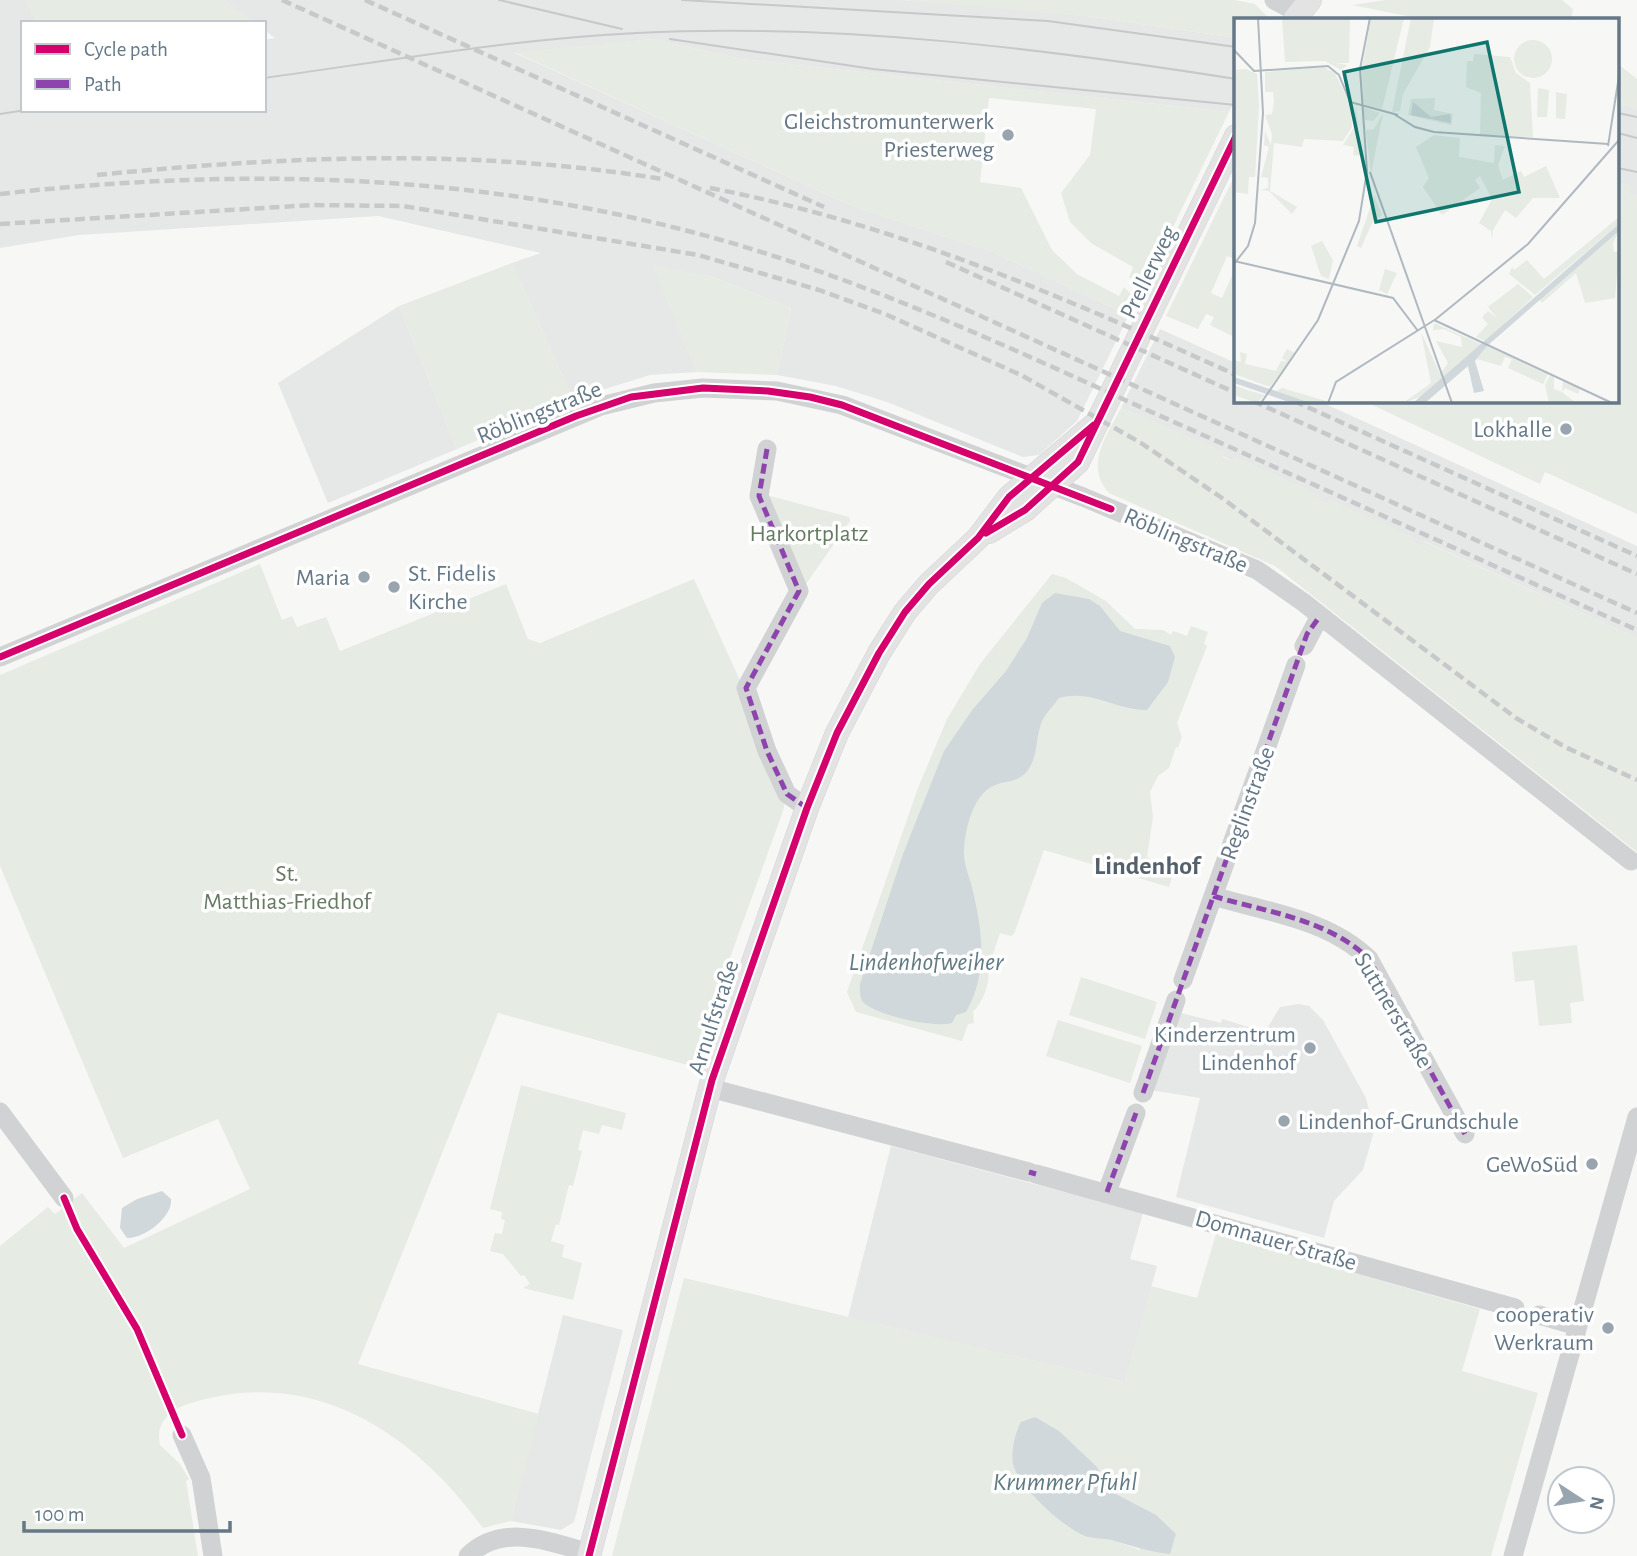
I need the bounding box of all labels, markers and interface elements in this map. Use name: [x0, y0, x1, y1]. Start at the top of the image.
inset map: [1234, 18, 1620, 402]
legend: [21, 21, 266, 112]
text: Cycle path: [84, 39, 168, 60]
text: Path: [84, 74, 122, 95]
place label: Gleichstromunterwerk Priesterweg: [784, 110, 994, 162]
marker: Gleichstromunterwerk Priesterweg: [1000, 127, 1016, 143]
street label: Prellerweg: [1116, 222, 1182, 323]
street label: Röblingstraße: [474, 377, 605, 449]
place label: Lokhalle: [1473, 418, 1552, 442]
marker: Lokhalle: [1558, 421, 1574, 437]
street label: Röblingstraße: [1120, 504, 1251, 578]
park label: Harkortplatz: [750, 522, 869, 546]
place label: St. Fidelis Kirche: [408, 562, 496, 614]
place label: Maria: [296, 566, 350, 590]
marker: Maria: [356, 569, 372, 585]
marker: St. Fidelis Kirche: [386, 579, 402, 595]
street label: Reglinstraße: [1216, 744, 1279, 863]
district label: Lindenhof: [1094, 853, 1203, 879]
park label: St. Matthias-Friedhof: [203, 862, 373, 914]
water label: Lindenhofweiher: [849, 949, 1005, 975]
street label: Suttnerstraße: [1349, 949, 1437, 1072]
street label: Arnulfstraße: [684, 957, 744, 1077]
place label: Kinderzentrum Lindenhof: [1154, 1023, 1298, 1075]
marker: Kinderzentrum Lindenhof: [1302, 1040, 1318, 1056]
place label: Lindenhof-Grundschule: [1298, 1110, 1519, 1134]
marker: Lindenhof-Grundschule: [1276, 1113, 1292, 1129]
place label: GeWoSüd: [1486, 1153, 1578, 1177]
marker: GeWoSüd: [1584, 1156, 1600, 1172]
street label: Domnauer Straße: [1192, 1206, 1359, 1275]
place label: cooperativ Werkraum: [1494, 1303, 1594, 1355]
marker: cooperativ Werkraum: [1600, 1320, 1616, 1336]
north arrow: [1546, 1465, 1616, 1535]
water label: Krummer Pfuhl: [993, 1469, 1137, 1495]
scale bar: [24, 1490, 231, 1534]
text: N: [1585, 1495, 1607, 1512]
text: 100 m: [35, 1504, 85, 1525]

